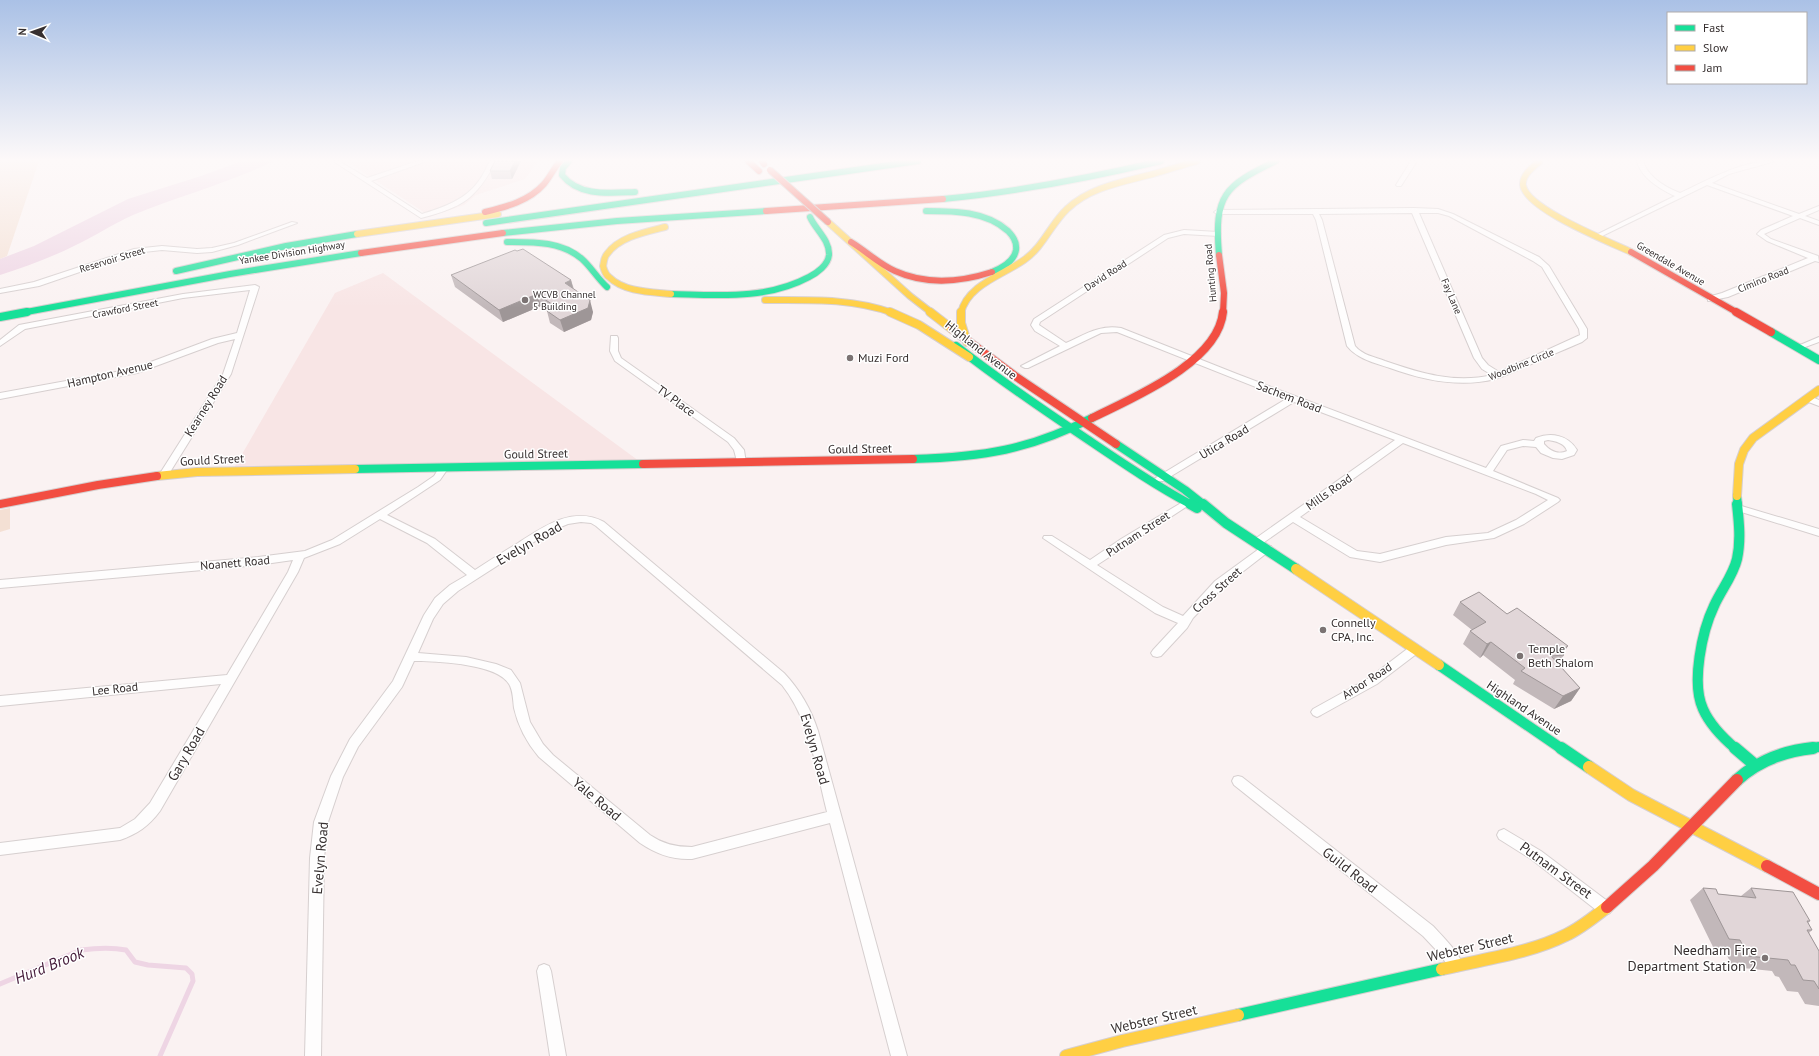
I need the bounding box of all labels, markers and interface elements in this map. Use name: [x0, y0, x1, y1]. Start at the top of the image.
north arrow: [12, 12, 52, 52]
legend: [1667, 12, 1807, 84]
text: Fast: [1703, 20, 1724, 35]
text: N: [15, 28, 29, 36]
text: Slow: [1703, 40, 1728, 55]
text: Jam: [1702, 60, 1722, 75]
street label: Yankee Division Highway: [238, 238, 346, 267]
street label: Greendale Avenue: [1634, 239, 1707, 288]
street label: Reservoir Street: [78, 243, 147, 276]
street label: Hunting Road: [1201, 243, 1220, 303]
street label: David Road: [1082, 257, 1129, 294]
street label: Cimino Road: [1736, 263, 1791, 296]
street label: Fay Lane: [1438, 276, 1465, 316]
place label: WCVB Channel 5 Building: [533, 288, 596, 313]
marker: WCVB Channel 5 Building: [520, 295, 530, 305]
street label: Crawford Street: [91, 296, 160, 321]
street label: Highland Avenue: [942, 317, 1020, 382]
street label: Woodbine Circle: [1487, 345, 1556, 384]
place label: Muzi Ford: [858, 350, 909, 365]
marker: Muzi Ford: [845, 353, 855, 363]
street label: Hampton Avenue: [66, 356, 154, 391]
street label: Kearney Road: [181, 372, 230, 439]
street label: Sachem Road: [1254, 377, 1324, 416]
street label: TV Place: [654, 382, 698, 420]
street label: Utica Road: [1196, 421, 1251, 462]
street label: Gould Street: [828, 440, 892, 457]
street label: Gould Street: [504, 445, 568, 462]
street label: Gould Street: [180, 450, 244, 469]
street label: Mills Road: [1303, 470, 1355, 513]
street label: Putnam Street: [1103, 507, 1172, 560]
street label: Evelyn Road: [493, 517, 565, 569]
street label: Noanett Road: [199, 552, 270, 573]
street label: Cross Street: [1189, 564, 1244, 616]
place label: Connelly CPA, Inc.: [1331, 615, 1376, 644]
marker: Connelly CPA, Inc.: [1318, 625, 1328, 635]
place label: Temple Beth Shalom: [1528, 641, 1594, 670]
marker: Temple Beth Shalom: [1515, 651, 1525, 661]
street label: Arbor Road: [1339, 659, 1395, 702]
street label: Highland Avenue: [1484, 677, 1565, 738]
street label: Lee Road: [91, 679, 139, 698]
street label: Evelyn Road: [796, 712, 834, 786]
street label: Gary Road: [163, 724, 209, 784]
street label: Yale Road: [569, 773, 625, 825]
street label: Evelyn Road: [308, 821, 332, 895]
street label: Putnam Street: [1516, 838, 1596, 902]
street label: Guild Road: [1319, 843, 1381, 897]
street label: Webster Street: [1425, 928, 1515, 966]
place label: Needham Fire Department Station 2: [1628, 941, 1757, 975]
water label: Hurd Brook: [11, 942, 87, 988]
marker: Needham Fire Department Station 2: [1760, 953, 1770, 963]
street label: Webster Street: [1109, 1000, 1199, 1038]

